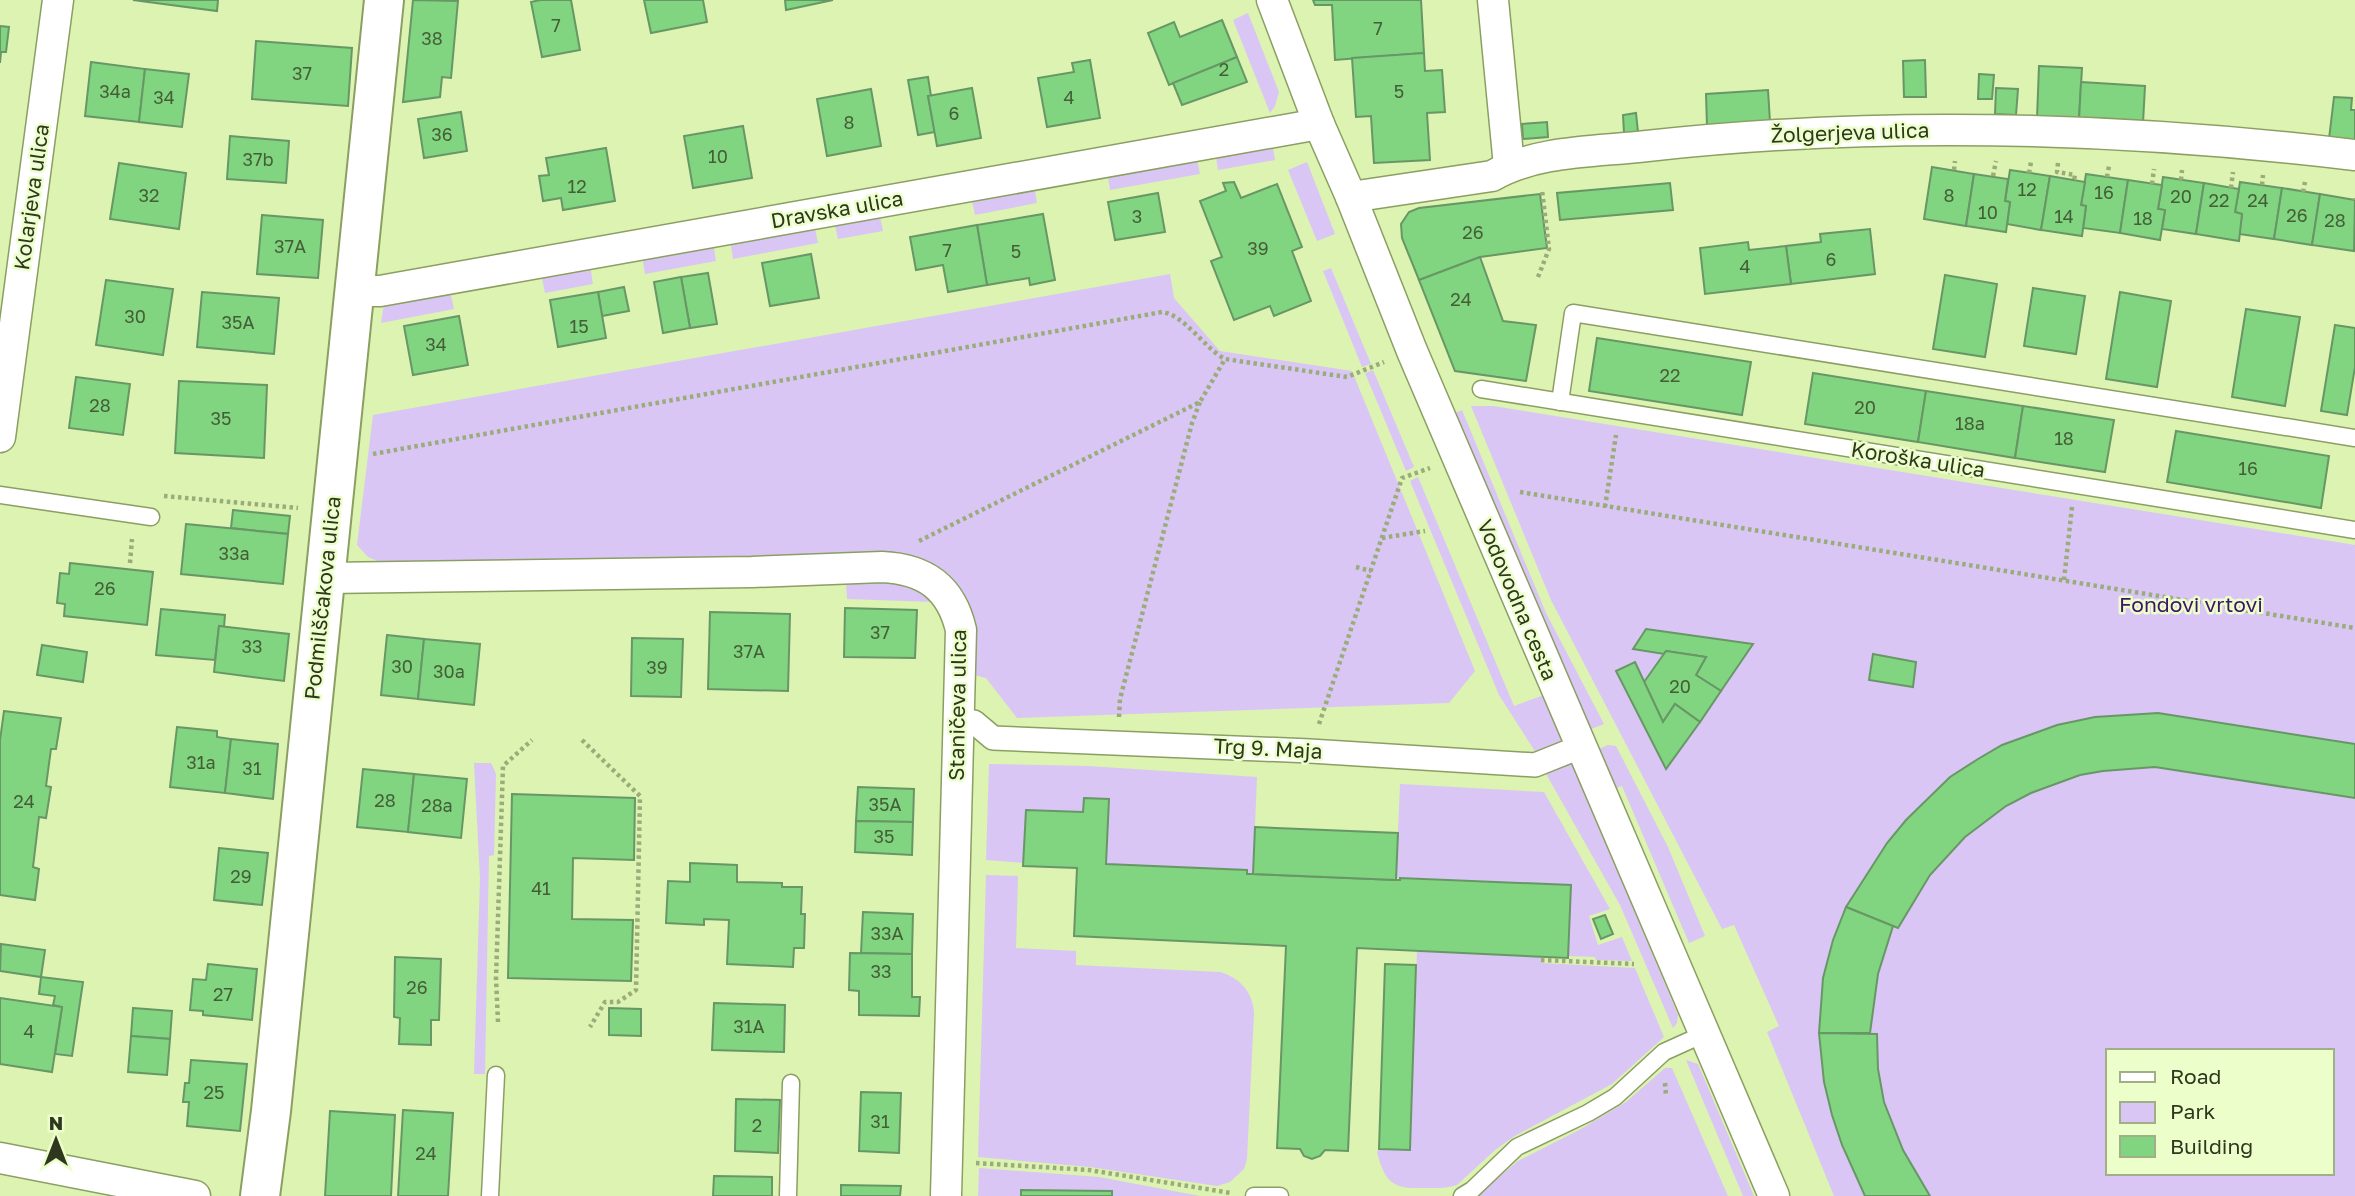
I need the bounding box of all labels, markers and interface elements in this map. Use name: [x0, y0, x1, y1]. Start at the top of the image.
house number: 7: [551, 14, 561, 36]
house number: 7: [1373, 17, 1383, 39]
house number: 38: [421, 27, 443, 49]
house number: 2: [1219, 58, 1229, 80]
house number: 37: [292, 62, 312, 84]
house number: 34a: [99, 80, 131, 102]
house number: 5: [1394, 80, 1404, 102]
house number: 34: [153, 86, 175, 108]
house number: 4: [1064, 86, 1075, 108]
house number: 6: [949, 102, 959, 124]
house number: 8: [844, 111, 854, 133]
street label: Žolgerjeva ulica: [1770, 116, 1930, 148]
street label: Kolarjeva ulica: [8, 122, 54, 272]
house number: 36: [431, 123, 453, 145]
house number: 10: [708, 145, 728, 167]
house number: 37b: [242, 148, 274, 170]
house number: 12: [567, 175, 587, 197]
house number: 12: [2017, 178, 2037, 200]
house number: 16: [2094, 181, 2114, 203]
house number: 32: [139, 184, 159, 206]
house number: 8: [1944, 184, 1954, 206]
street label: Dravska ulica: [769, 185, 905, 233]
house number: 20: [2170, 185, 2192, 207]
house number: 22: [2209, 189, 2229, 211]
house number: 24: [2247, 189, 2269, 211]
house number: 10: [1978, 201, 1998, 223]
house number: 26: [2286, 204, 2308, 226]
house number: 3: [1132, 205, 1142, 227]
house number: 14: [2054, 205, 2074, 227]
house number: 18: [2133, 207, 2153, 229]
house number: 28: [2324, 209, 2346, 231]
house number: 26: [1462, 221, 1484, 243]
house number: 37A: [274, 235, 306, 257]
house number: 39: [1247, 237, 1269, 259]
house number: 7: [942, 239, 952, 261]
house number: 5: [1011, 240, 1021, 262]
house number: 6: [1826, 248, 1836, 270]
house number: 4: [1740, 255, 1751, 277]
house number: 24: [1450, 288, 1472, 310]
house number: 30: [124, 305, 146, 327]
house number: 35A: [221, 311, 255, 333]
house number: 15: [569, 315, 589, 337]
house number: 34: [425, 333, 447, 355]
house number: 22: [1660, 364, 1680, 386]
house number: 28: [89, 394, 111, 416]
house number: 20: [1854, 396, 1876, 418]
house number: 35: [211, 407, 231, 429]
house number: 18a: [1955, 412, 1985, 434]
house number: 18: [2054, 427, 2074, 449]
street label: Koroška ulica: [1849, 436, 1987, 482]
house number: 16: [2238, 457, 2258, 479]
street label: Podmilščakova ulica: [298, 495, 346, 701]
street label: Vodovodna cesta: [1472, 515, 1564, 684]
house number: 33a: [218, 542, 250, 564]
house number: 26: [94, 577, 116, 599]
park label: Fondovi vrtovi: [2119, 591, 2263, 617]
house number: 37: [870, 621, 890, 643]
street label: Staničeva ulica: [943, 629, 971, 781]
house number: 33: [241, 635, 263, 657]
house number: 37A: [733, 640, 765, 662]
house number: 30: [391, 655, 413, 677]
house number: 39: [646, 656, 668, 678]
house number: 30a: [433, 660, 465, 682]
house number: 20: [1669, 675, 1691, 697]
street label: Trg 9. Maja: [1213, 732, 1323, 764]
house number: 31a: [186, 751, 216, 773]
house number: 31: [242, 757, 262, 779]
house number: 28: [374, 789, 396, 811]
house number: 24: [13, 790, 35, 812]
house number: 35A: [868, 793, 902, 815]
house number: 28a: [421, 794, 453, 816]
house number: 35: [874, 825, 894, 847]
house number: 29: [230, 865, 252, 887]
house number: 41: [531, 877, 551, 899]
house number: 33A: [870, 922, 904, 944]
house number: 33: [870, 960, 892, 982]
house number: 26: [406, 976, 428, 998]
house number: 27: [213, 983, 233, 1005]
house number: 31A: [733, 1015, 765, 1037]
house number: 4: [24, 1020, 35, 1042]
legend: [2106, 1049, 2334, 1175]
text: Road: [2170, 1063, 2221, 1089]
house number: 25: [204, 1081, 224, 1103]
text: Park: [2170, 1098, 2216, 1124]
north arrow: [21, 1105, 91, 1175]
house number: 31: [870, 1110, 890, 1132]
text: N: [49, 1111, 63, 1134]
house number: 2: [752, 1114, 762, 1136]
text: Building: [2170, 1133, 2253, 1159]
house number: 24: [415, 1142, 437, 1164]

